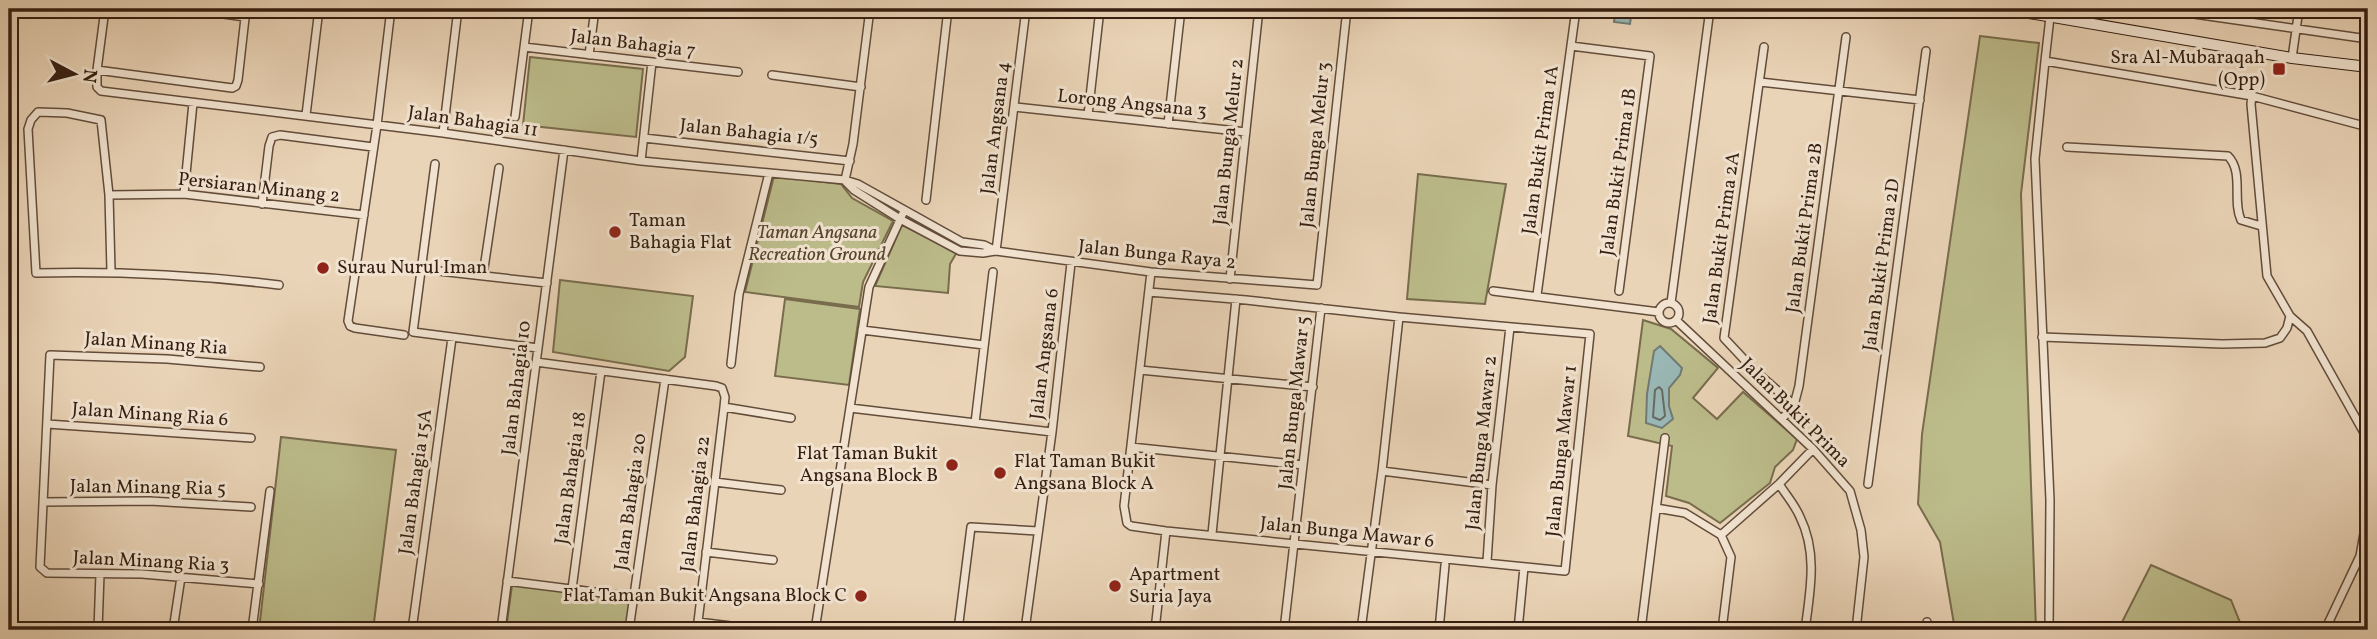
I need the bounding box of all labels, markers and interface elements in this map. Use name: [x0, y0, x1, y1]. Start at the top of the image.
street label: Jalan Bahagia 7: [569, 23, 697, 65]
north arrow: [38, 38, 108, 108]
place label: Sra Al-Mubaraqah (Opp): [2110, 45, 2265, 93]
street label: Jalan Bunga Melur 2: [1207, 57, 1251, 227]
street label: Jalan Angsana 4: [975, 60, 1017, 196]
street label: Jalan Bunga Melur 3: [1294, 61, 1338, 229]
marker: Sra Al-Mubaraqah (Opp): [2271, 61, 2287, 77]
street label: Jalan Bukit Prima 1A: [1516, 64, 1566, 236]
text: N: [75, 67, 103, 84]
street label: Lorong Angsana 3: [1056, 83, 1208, 125]
street label: Jalan Bukit Prima 1B: [1594, 86, 1644, 258]
street label: Jalan Bahagia 11: [406, 100, 540, 144]
street label: Jalan Bahagia 1/5: [678, 113, 820, 153]
street label: Jalan Bukit Prima 2B: [1780, 141, 1830, 315]
street label: Jalan Bukit Prima 2A: [1697, 150, 1747, 326]
street label: Persiaran Minang 2: [177, 167, 341, 209]
street label: Jalan Bukit Prima 2D: [1857, 177, 1907, 353]
place label: Taman Bahagia Flat: [629, 208, 732, 256]
park label: Taman Angsana Recreation Ground: [748, 220, 886, 268]
marker: Taman Bahagia Flat: [607, 224, 623, 240]
street label: Jalan Bunga Raya 2: [1077, 234, 1237, 276]
place label: Surau Nurul Iman: [337, 255, 487, 281]
marker: Surau Nurul Iman: [315, 260, 331, 276]
street label: Jalan Angsana 6: [1024, 287, 1066, 421]
street label: Jalan Bunga Mawar 5: [1273, 315, 1317, 491]
street label: Jalan Bahagia 10: [496, 319, 538, 457]
street label: Jalan Minang Ria: [84, 326, 228, 362]
street label: Jalan Bukit Prima: [1734, 352, 1856, 474]
street label: Jalan Bunga Mawar 2: [1460, 354, 1504, 532]
street label: Jalan Bunga Mawar 1: [1540, 364, 1584, 538]
street label: Jalan Minang Ria 6: [71, 397, 229, 433]
street label: Jalan Bahagia 15A: [393, 408, 439, 556]
street label: Jalan Bahagia 18: [549, 410, 593, 546]
street label: Jalan Bahagia 20: [609, 432, 653, 572]
street label: Jalan Bahagia 22: [675, 434, 717, 574]
place label: Flat Taman Bukit Angsana Block B: [796, 441, 938, 489]
place label: Flat Taman Bukit Angsana Block A: [1014, 449, 1156, 497]
marker: Flat Taman Bukit Angsana Block B: [944, 457, 960, 473]
marker: Flat Taman Bukit Angsana Block A: [992, 465, 1008, 481]
street label: Jalan Minang Ria 5: [70, 474, 226, 502]
street label: Jalan Bunga Mawar 6: [1259, 511, 1435, 555]
street label: Jalan Minang Ria 3: [72, 545, 230, 579]
place label: Apartment Suria Jaya: [1129, 562, 1221, 610]
marker: Apartment Suria Jaya: [1107, 578, 1123, 594]
place label: Flat Taman Bukit Angsana Block C: [563, 583, 847, 609]
marker: Flat Taman Bukit Angsana Block C: [853, 588, 869, 604]

